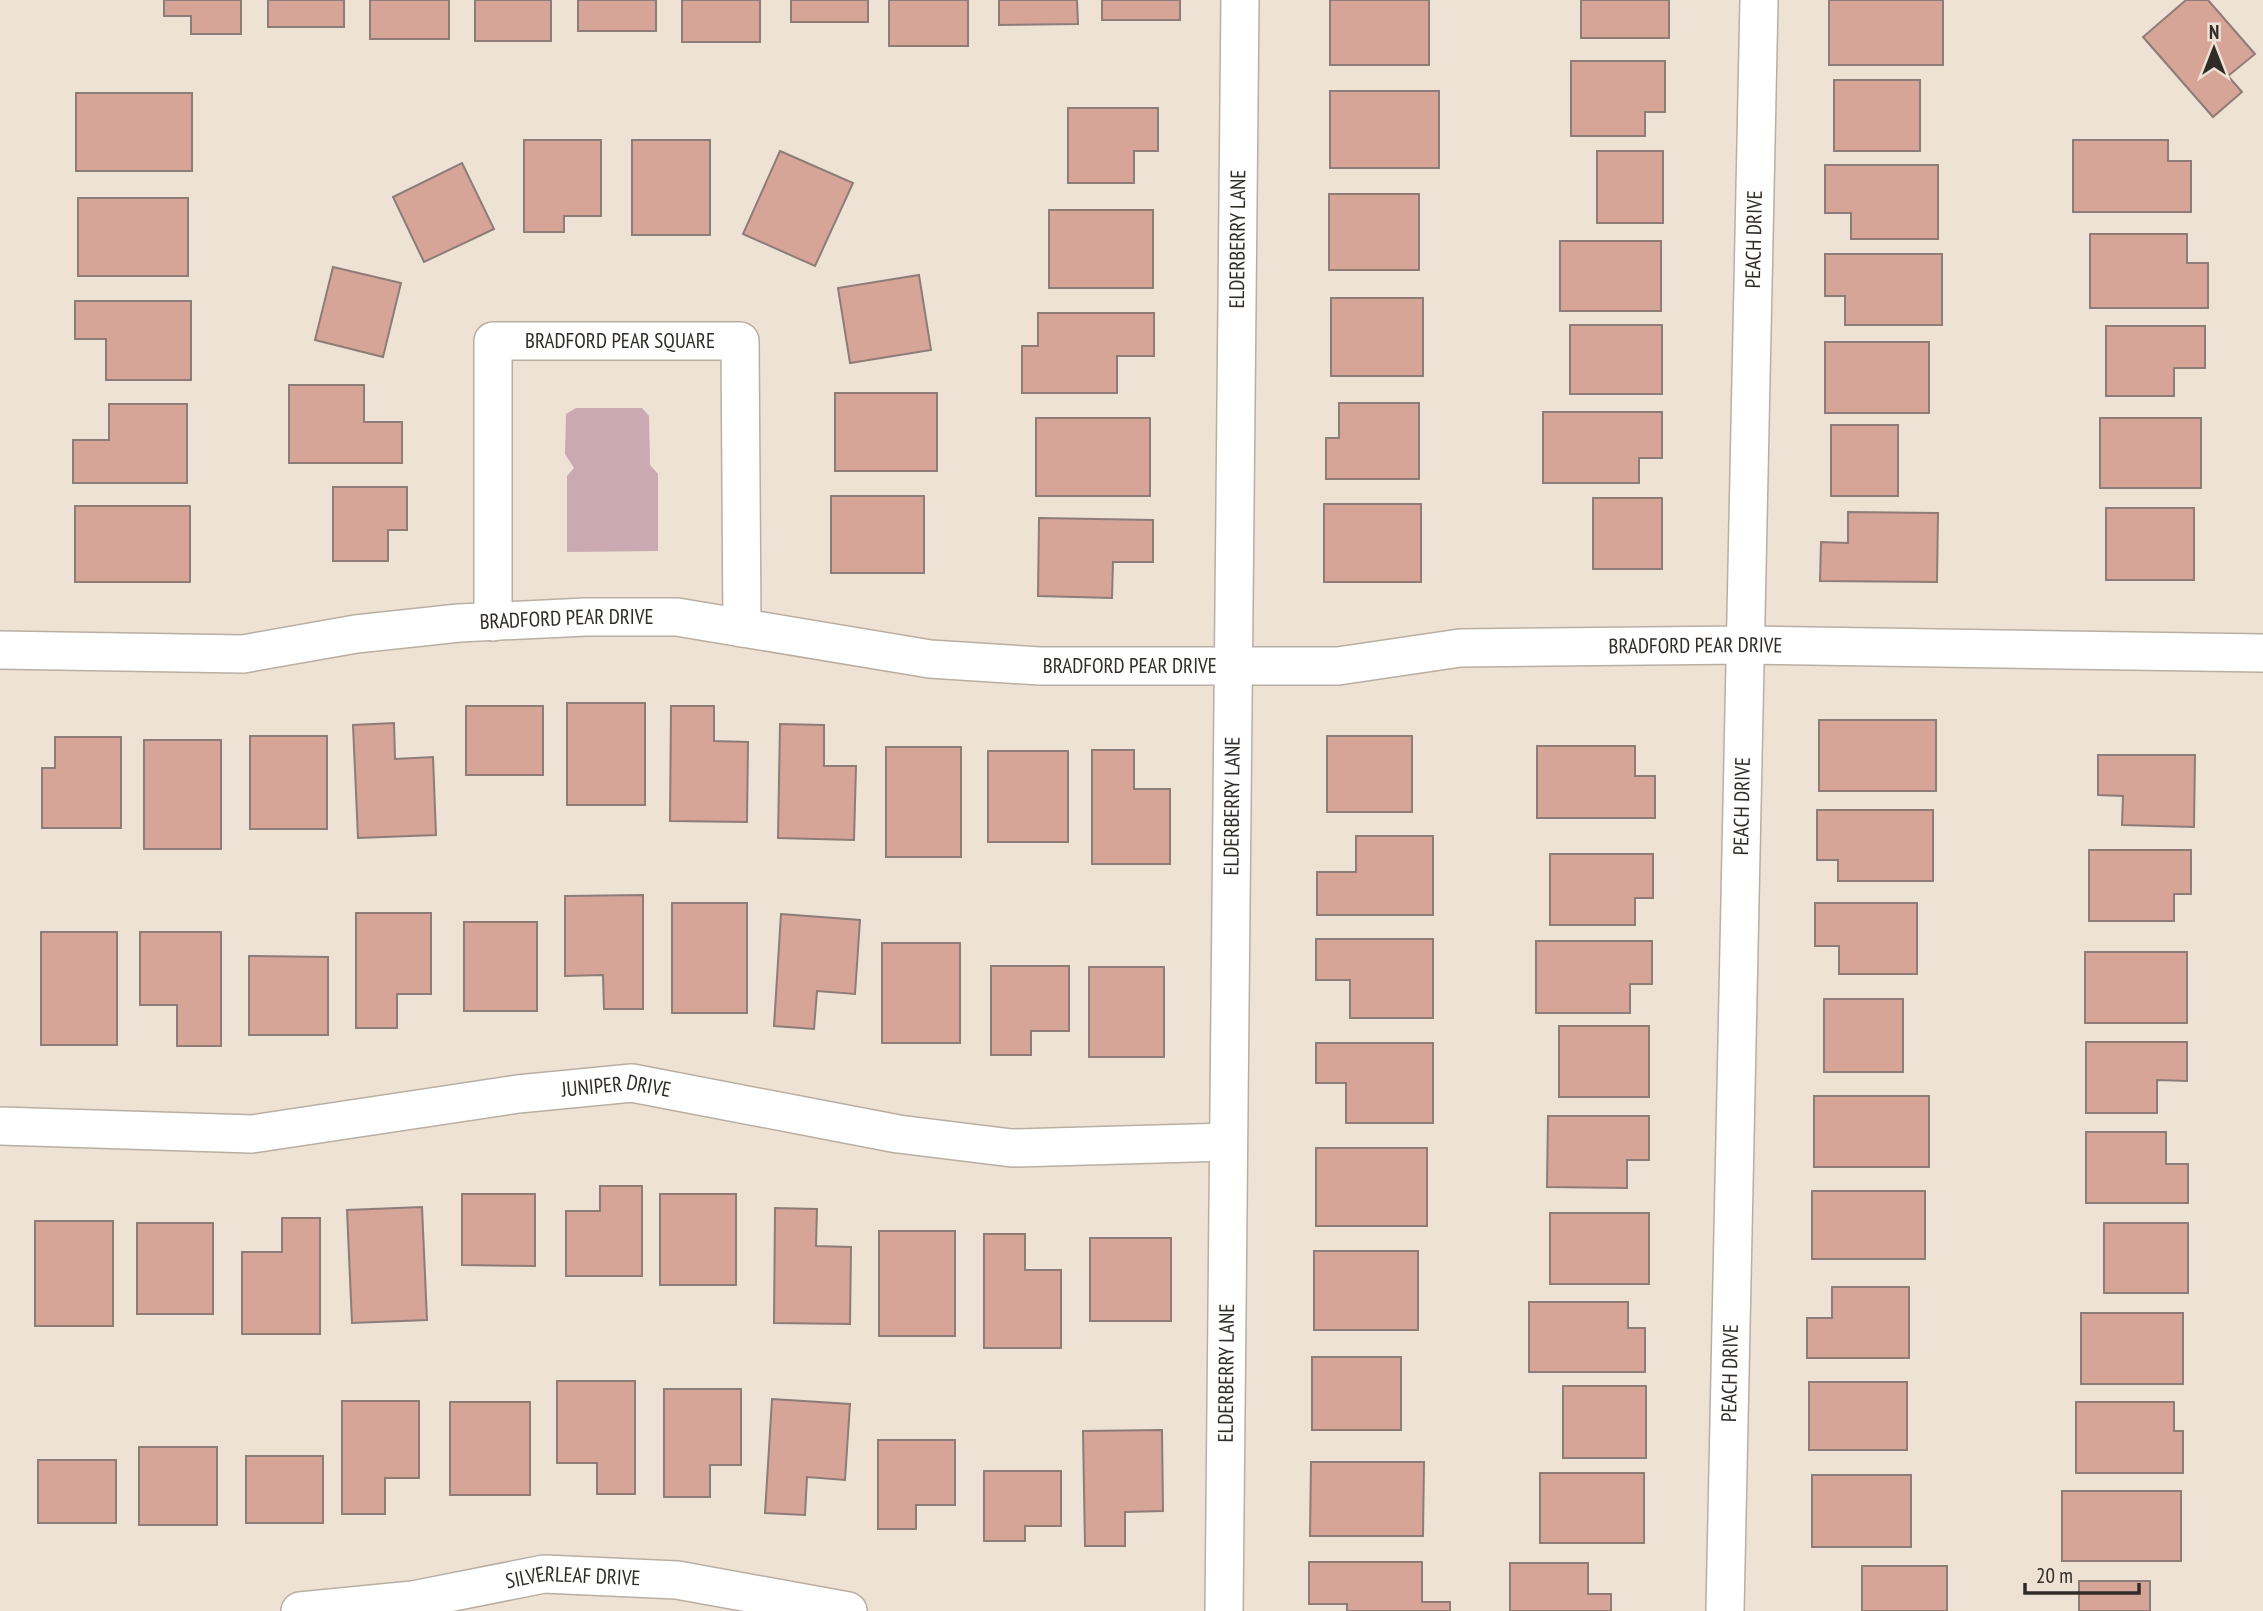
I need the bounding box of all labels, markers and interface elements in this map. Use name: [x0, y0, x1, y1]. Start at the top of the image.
north arrow: [2179, 14, 2249, 84]
text: N: [2209, 20, 2219, 44]
street label: ELDERBERRY LANE: [1223, 170, 1251, 309]
street label: PEACH DRIVE: [1739, 190, 1768, 289]
street label: BRADFORD PEAR SQUARE: [525, 327, 715, 354]
street label: BRADFORD PEAR DRIVE: [479, 603, 654, 635]
street label: BRADFORD PEAR DRIVE: [1608, 631, 1783, 659]
street label: BRADFORD PEAR DRIVE: [1043, 652, 1217, 679]
street label: ELDERBERRY LANE: [1217, 737, 1246, 876]
street label: PEACH DRIVE: [1727, 757, 1756, 856]
street label: JUNIPER DRIVE: [559, 1068, 673, 1103]
street label: ELDERBERRY LANE: [1212, 1304, 1240, 1443]
street label: PEACH DRIVE: [1715, 1324, 1744, 1422]
scale bar: [2025, 1552, 2139, 1596]
street label: SILVERLEAF DRIVE: [503, 1560, 641, 1594]
text: 20 m: [2036, 1562, 2073, 1589]

